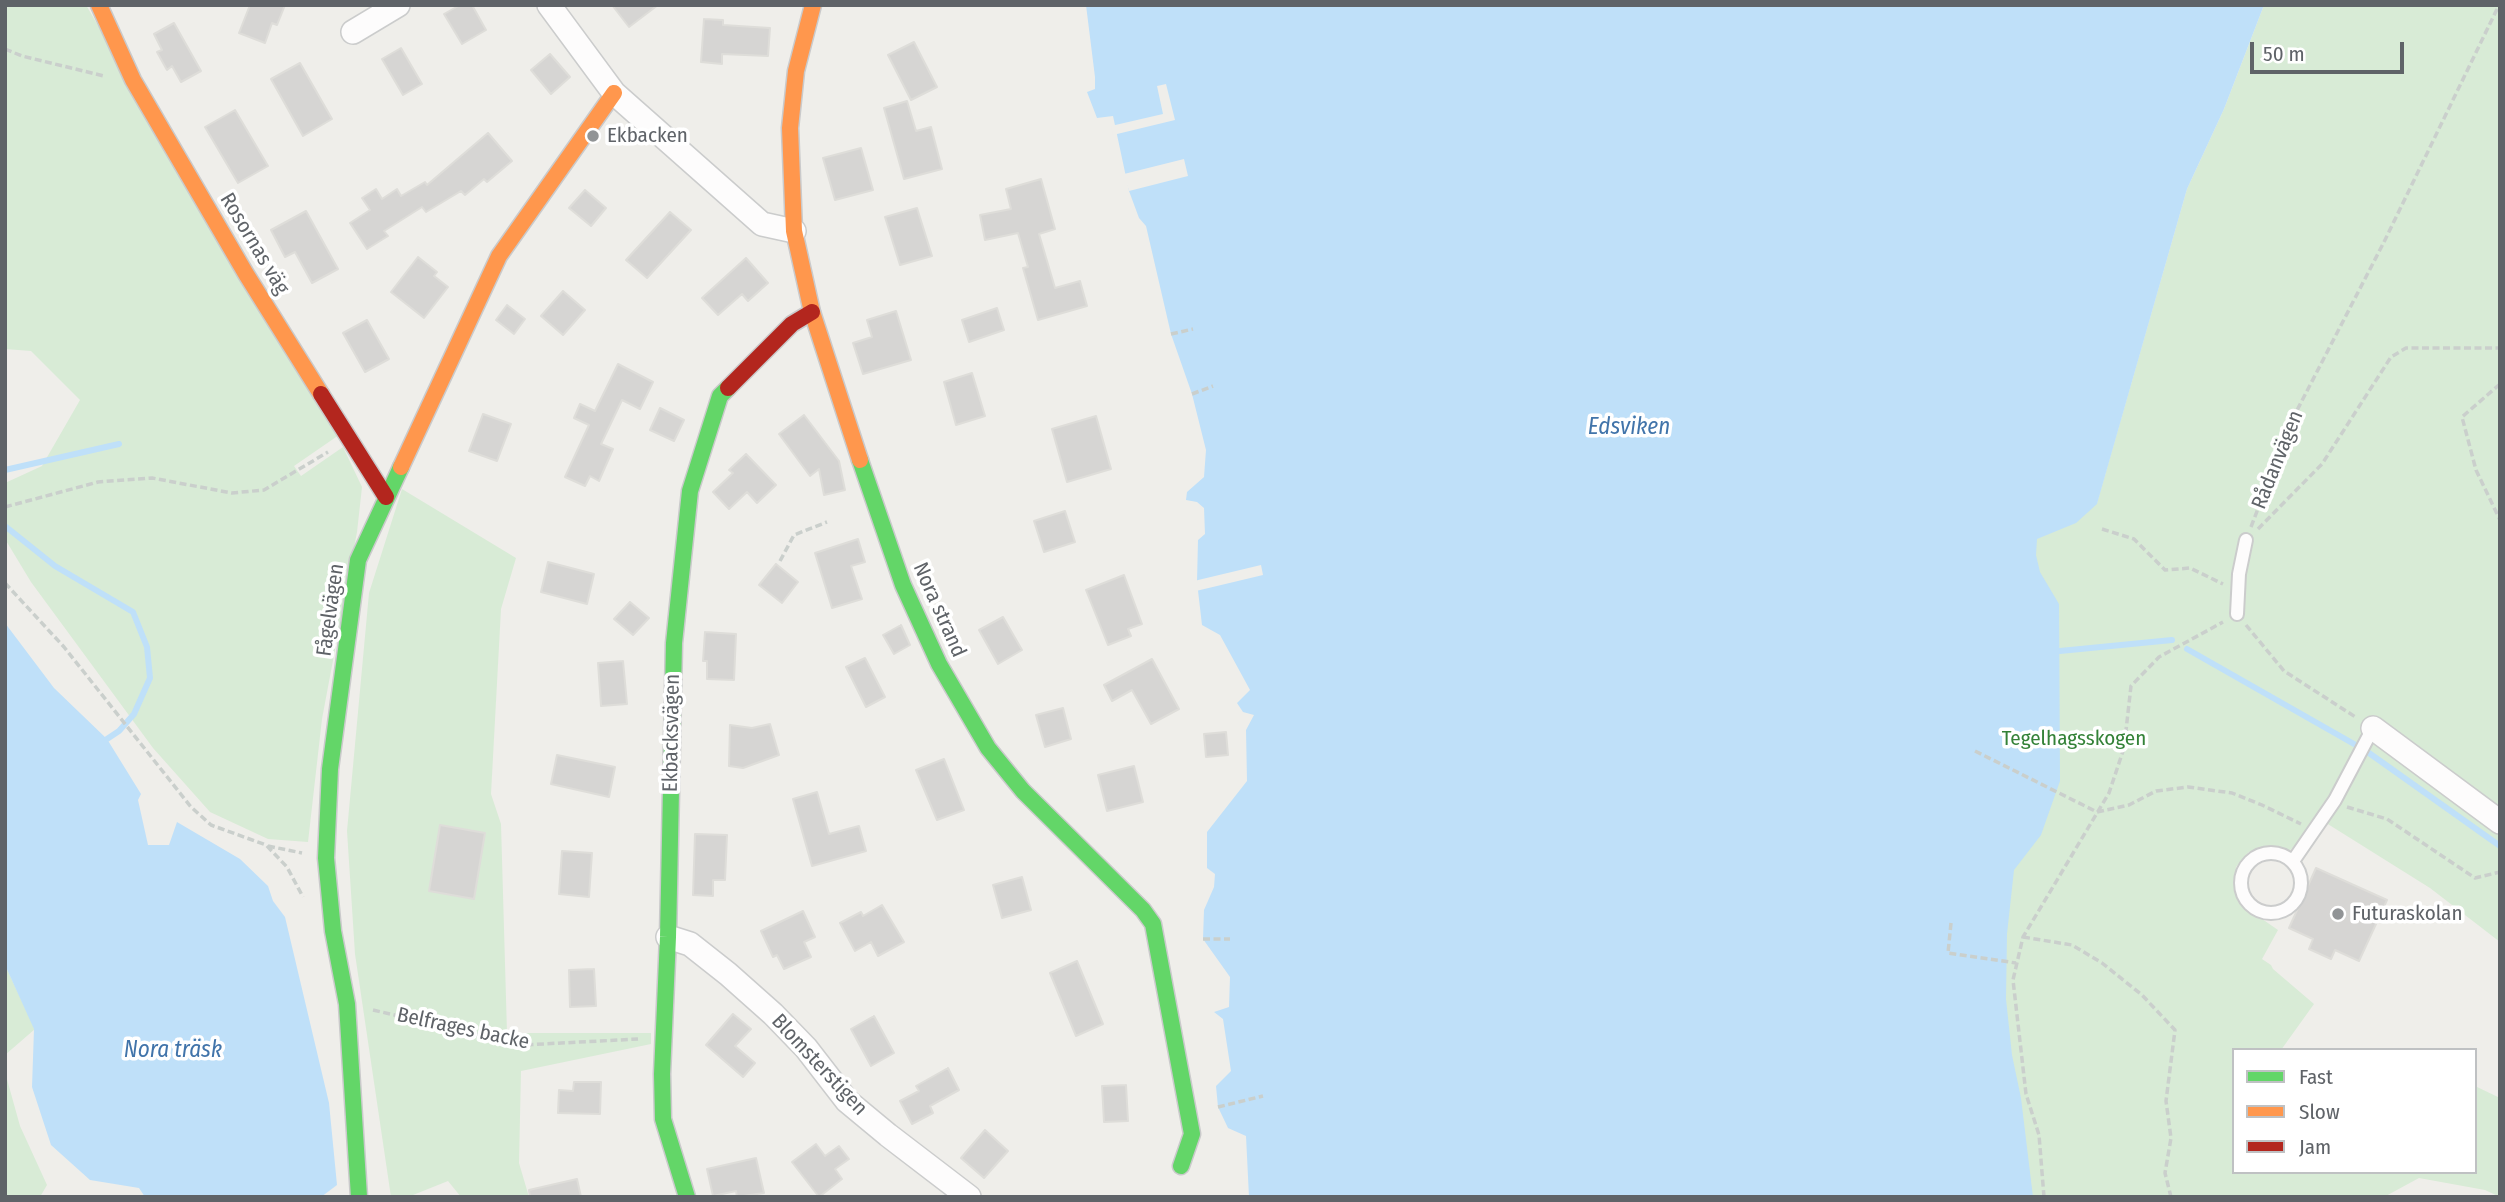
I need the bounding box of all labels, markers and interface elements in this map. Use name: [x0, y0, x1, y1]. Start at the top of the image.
scale bar: [2253, 28, 2407, 72]
text: 50 m: [2263, 41, 2305, 67]
place label: Ekbacken: [607, 123, 688, 149]
marker: Ekbacken: [585, 128, 601, 144]
street label: Rosornas väg: [214, 189, 294, 299]
street label: Rådanvägen: [2247, 407, 2309, 513]
water label: Edsviken: [1588, 414, 1670, 442]
street label: Nora strand: [907, 559, 971, 661]
street label: Fågelvägen: [312, 562, 350, 658]
street label: Ekbacksvägen: [658, 674, 686, 792]
park label: Tegelhagsskogen: [2002, 726, 2146, 752]
place label: Futuraskolan: [2352, 901, 2462, 927]
marker: Futuraskolan: [2330, 906, 2346, 922]
street label: Belfrages backe: [395, 1003, 531, 1055]
street label: Blomsterstigen: [766, 1009, 872, 1121]
water label: Nora träsk: [124, 1037, 222, 1065]
legend: [2232, 1048, 2477, 1174]
text: Fast: [2299, 1064, 2333, 1090]
text: Slow: [2299, 1099, 2340, 1125]
text: Jam: [2299, 1134, 2331, 1160]

